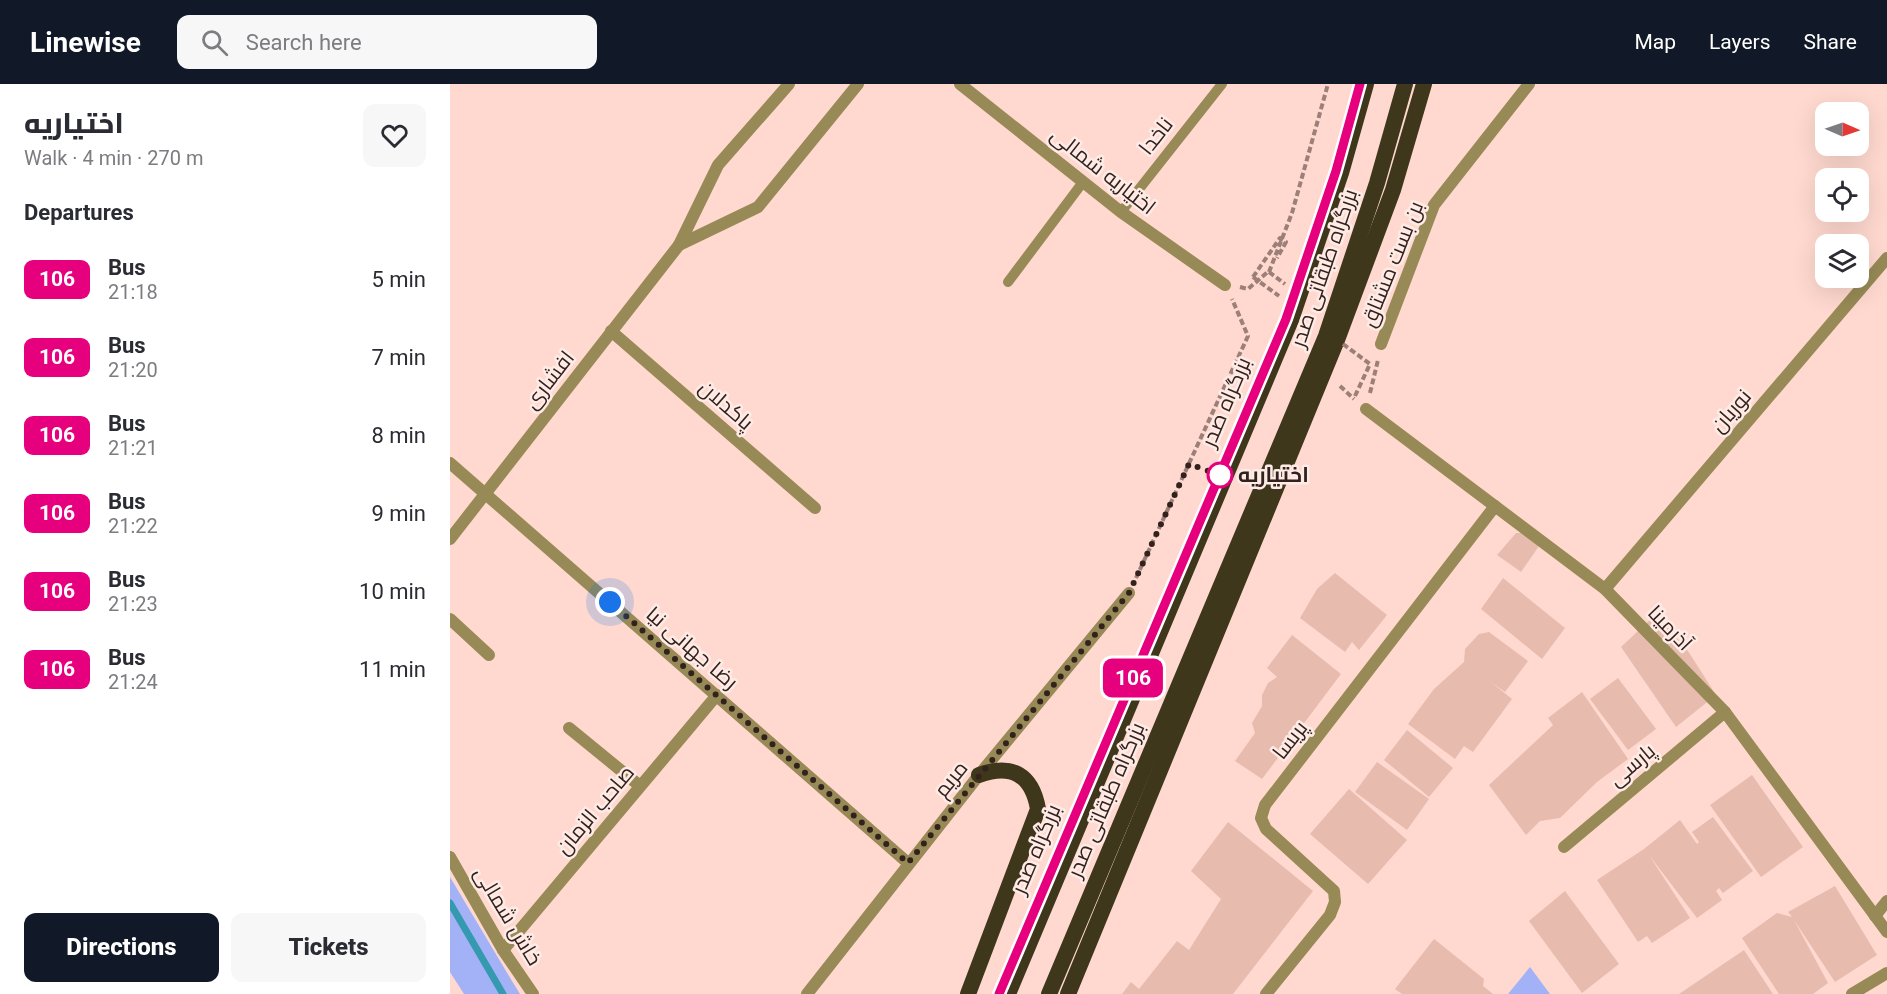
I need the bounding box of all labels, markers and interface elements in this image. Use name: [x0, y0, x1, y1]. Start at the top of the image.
search box: [177, 15, 597, 69]
text: Linewise: [30, 26, 141, 59]
icon: search: [198, 26, 231, 59]
text: Search here: [246, 30, 362, 55]
text: Map: [1634, 30, 1676, 54]
text: Layers: [1709, 30, 1770, 54]
text: Share: [1803, 30, 1857, 54]
north arrow: [1815, 102, 1869, 156]
map controls: [1815, 102, 1869, 288]
button: heart: [363, 104, 426, 167]
text: اختیاریه: [24, 107, 124, 140]
street label: ناخدا: [1134, 113, 1178, 159]
street label: اختیاریه شمالی: [1045, 123, 1160, 220]
text: Walk · 4 min · 270 m: [24, 146, 203, 170]
button: locate: [1815, 168, 1869, 222]
street label: بزرگراه طبقاتی صدر: [1285, 186, 1363, 352]
street label: بن بست مشتاق: [1356, 198, 1429, 331]
text: Departures: [24, 200, 134, 225]
button: layers: [1815, 234, 1869, 288]
text: Bus: [108, 255, 146, 280]
text: 106: [39, 267, 75, 291]
text: 5 min: [371, 267, 426, 292]
text: 21:18: [108, 280, 158, 304]
text: Bus: [108, 333, 146, 358]
text: 106: [39, 345, 75, 369]
text: 7 min: [371, 345, 426, 370]
street label: افشاری: [519, 346, 580, 414]
street label: بزرگراه صدر: [1196, 354, 1256, 451]
text: 21:20: [108, 358, 158, 382]
street label: پاکدلان: [693, 375, 758, 437]
street label: نوریان: [1706, 385, 1757, 438]
text: Bus: [108, 411, 146, 436]
text: 106: [39, 423, 75, 447]
text: 8 min: [371, 423, 426, 448]
text: 21:21: [108, 436, 158, 460]
marker: اختیاریه: [1207, 462, 1233, 488]
place label: اختیاریه: [1238, 463, 1309, 487]
text: Bus: [108, 489, 146, 514]
text: 106: [39, 501, 75, 525]
text: 9 min: [371, 501, 426, 526]
text: 21:22: [108, 514, 158, 538]
text: Bus: [108, 567, 146, 592]
text: 106: [39, 579, 75, 603]
text: 10 min: [359, 579, 426, 604]
your location: [595, 587, 625, 617]
text: 21:23: [108, 592, 158, 616]
street label: آذرمینا: [1643, 600, 1697, 656]
street label: رضا جهانی نیا: [641, 602, 743, 695]
text: Bus: [108, 645, 146, 670]
text: 106: [39, 657, 75, 681]
text: 11 min: [359, 657, 426, 682]
line badge: 106: [1098, 658, 1168, 698]
text: 106: [1115, 666, 1151, 690]
text: 21:24: [108, 670, 158, 694]
street label: پریسا: [1268, 716, 1314, 765]
street label: بزرگراه طبقاتی صدر: [1062, 719, 1150, 882]
street label: پارسی: [1604, 738, 1662, 793]
street label: مریم: [929, 756, 974, 803]
street label: صاحب الزمان: [551, 761, 640, 860]
street label: بزرگراه صدر: [1006, 801, 1066, 898]
street label: خاش شمالی: [468, 862, 547, 970]
button: Directions: [24, 913, 219, 982]
button: Tickets: [231, 913, 426, 982]

